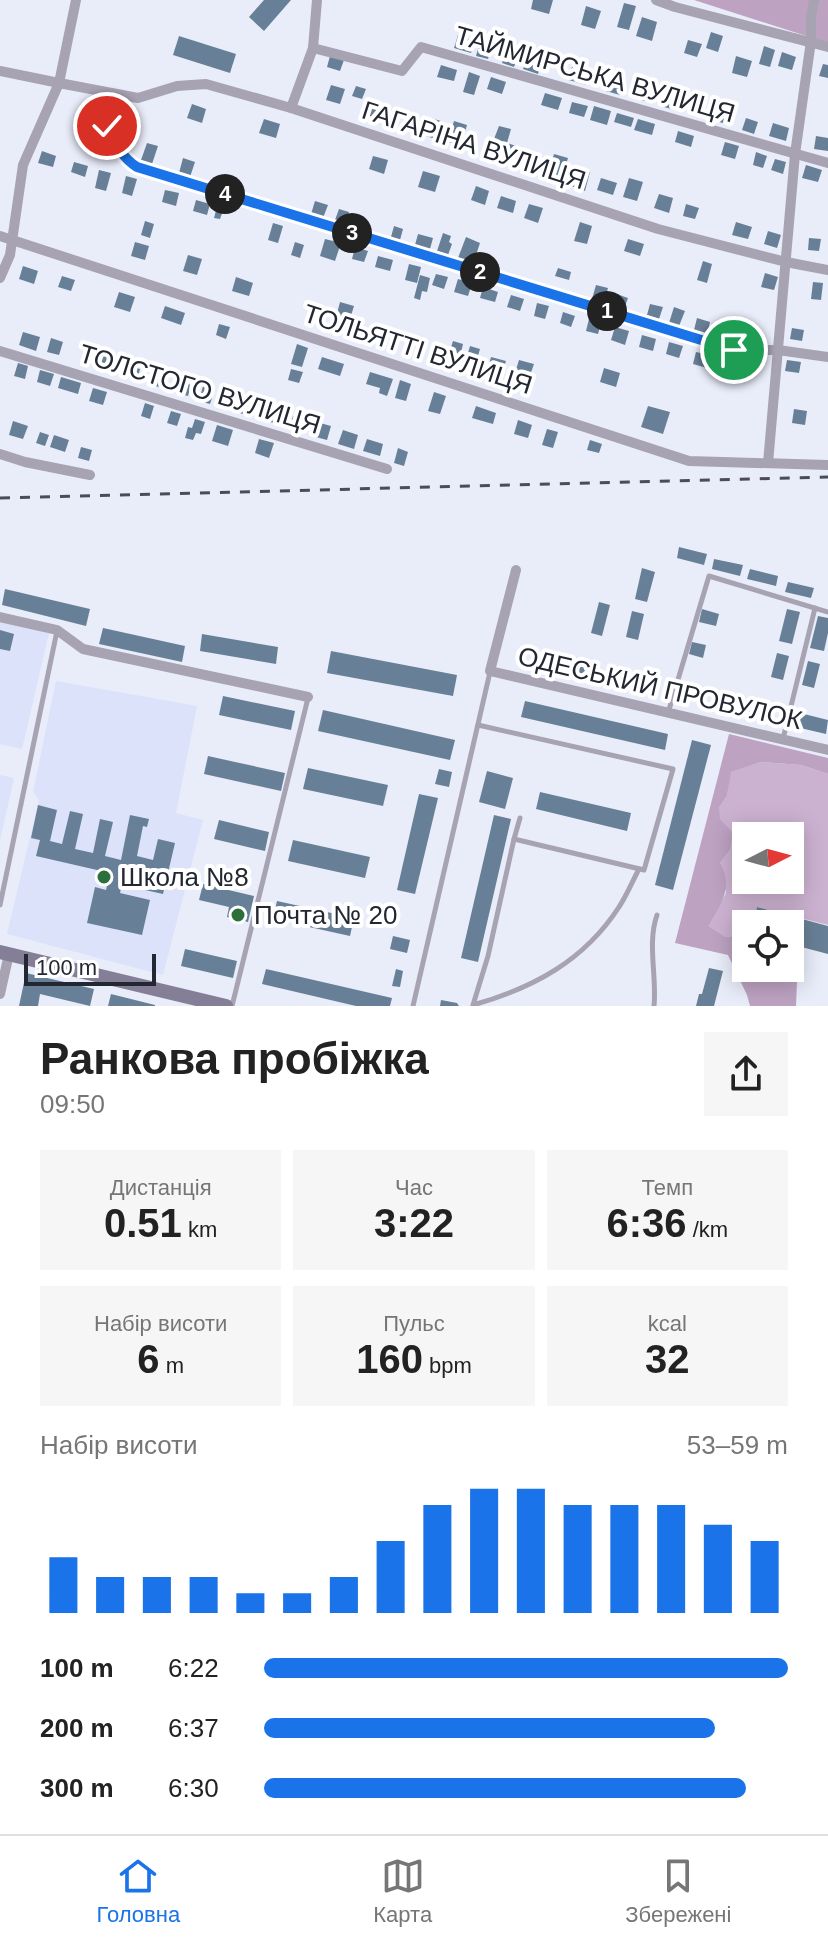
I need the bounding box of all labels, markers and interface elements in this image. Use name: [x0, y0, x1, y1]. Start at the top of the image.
street label: ТАЙМИРСЬКА ВУЛИЦЯ: [452, 20, 738, 128]
pin: [73, 92, 141, 160]
street label: ГАГАРІНА ВУЛИЦЯ: [358, 95, 590, 195]
icon: check: [85, 104, 129, 148]
pin: 4: [205, 174, 245, 214]
text: 4: [219, 181, 231, 206]
pin: 3: [332, 213, 372, 253]
text: 3: [346, 220, 358, 245]
pin: 2: [460, 252, 500, 292]
text: 2: [474, 259, 486, 284]
pin: 1: [587, 291, 627, 331]
street label: ТОЛЬЯТТІ ВУЛИЦЯ: [300, 298, 536, 400]
text: 1: [601, 298, 613, 323]
pin: [700, 316, 768, 384]
icon: arrive: [712, 328, 756, 372]
street label: ТОЛСТОГО ВУЛИЦЯ: [76, 338, 324, 440]
street label: ОДЕСЬКИЙ ПРОВУЛОК: [515, 641, 805, 735]
north arrow: [732, 822, 804, 894]
map controls: [732, 822, 804, 982]
place label: Школа №8: [120, 862, 249, 892]
marker: Школа №8: [95, 868, 113, 886]
place label: Почта № 20: [254, 900, 397, 930]
marker: Почта № 20: [229, 906, 247, 924]
button: locate: [732, 910, 804, 982]
scale bar: [24, 950, 156, 986]
text: 100 m: [36, 955, 97, 980]
button: share: [704, 1032, 788, 1116]
text: Ранкова пробіжка: [40, 1034, 429, 1083]
text: 09:50: [40, 1089, 105, 1119]
text: Дистанція: [110, 1175, 212, 1200]
text: Час: [395, 1175, 433, 1200]
text: Темп: [642, 1175, 693, 1200]
text: 0.51: [104, 1201, 182, 1245]
text: 3:22: [374, 1201, 454, 1245]
text: 6:36: [607, 1201, 687, 1245]
text: km: [182, 1217, 217, 1242]
text: /km: [687, 1217, 728, 1242]
text: Набір висоти: [94, 1311, 227, 1336]
text: Пульс: [383, 1311, 445, 1336]
text: kcal: [648, 1311, 687, 1336]
text: 6: [137, 1337, 160, 1381]
text: 160: [356, 1337, 423, 1381]
text: 32: [645, 1337, 690, 1381]
text: m: [160, 1353, 184, 1378]
text: bpm: [423, 1353, 472, 1378]
text: Набір висоти: [40, 1430, 198, 1460]
text: 53–59 m: [687, 1430, 788, 1460]
text: 100 m: [40, 1653, 114, 1683]
text: 6:22: [168, 1653, 219, 1683]
text: 200 m: [40, 1713, 114, 1743]
text: 6:37: [168, 1713, 219, 1743]
text: 300 m: [40, 1773, 114, 1803]
text: 6:30: [168, 1773, 219, 1803]
tab: Головна: [97, 1854, 180, 1928]
tab: Карта: [373, 1854, 432, 1928]
tab: Збережені: [625, 1854, 731, 1928]

